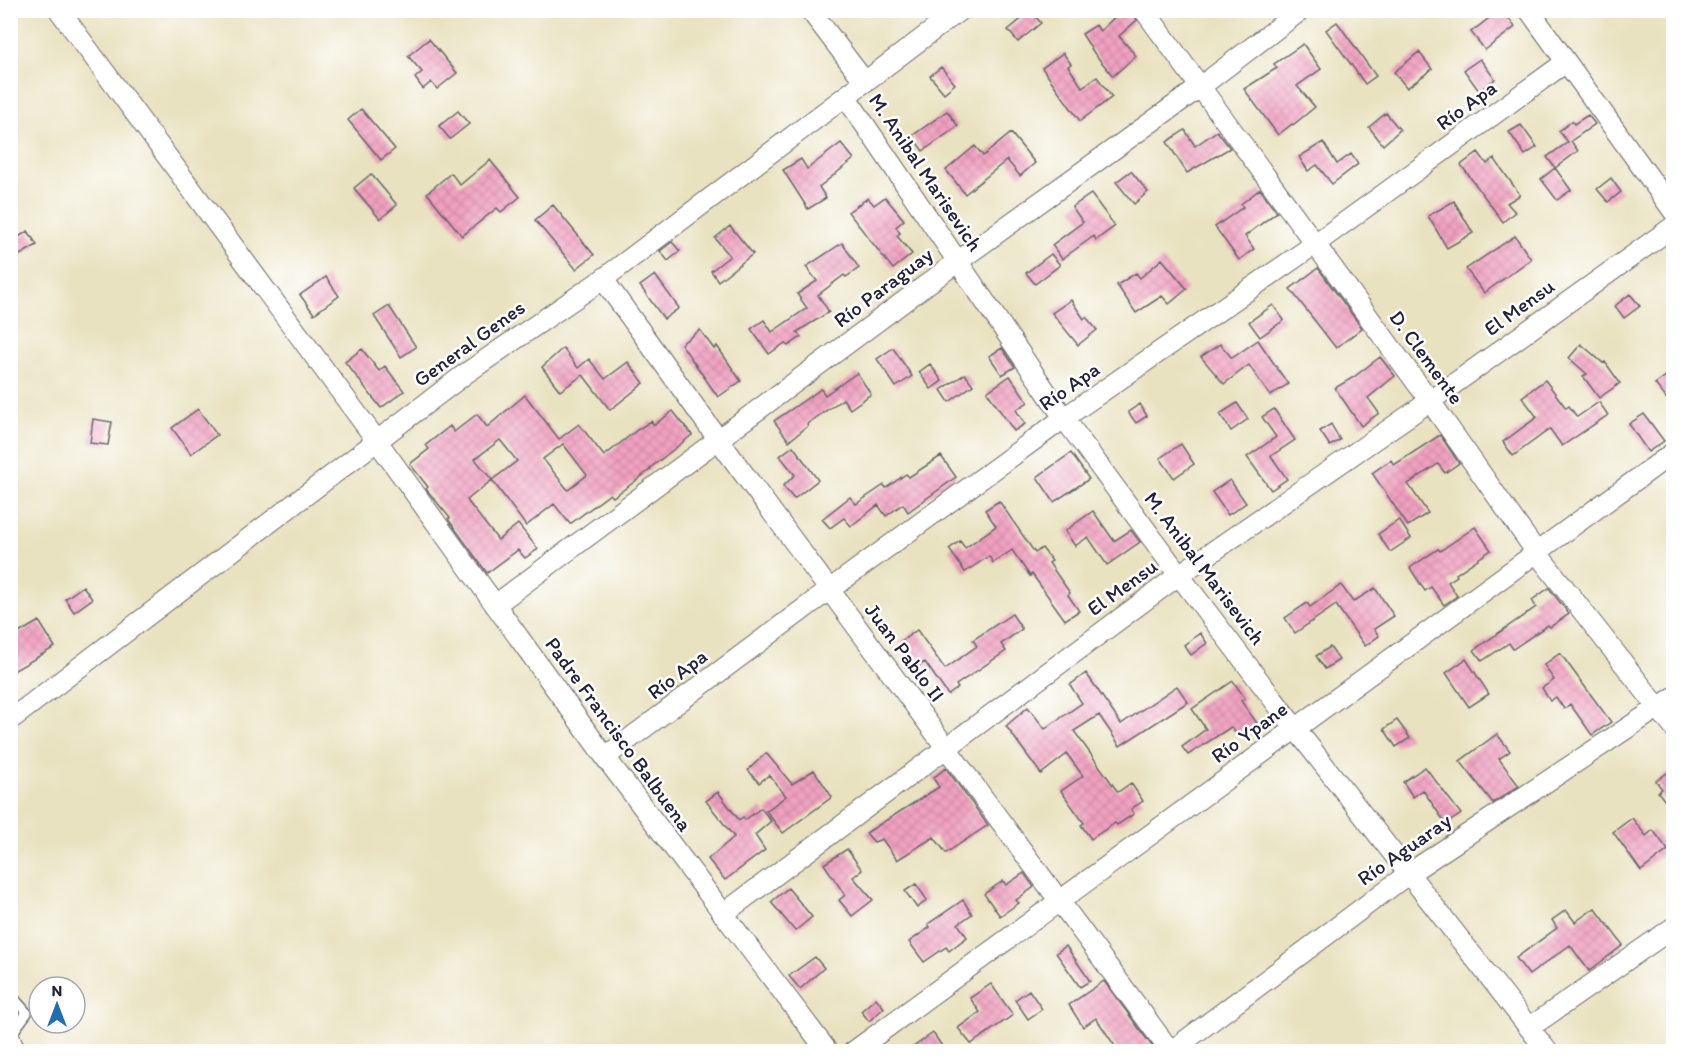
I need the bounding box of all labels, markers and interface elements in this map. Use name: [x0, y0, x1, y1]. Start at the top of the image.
street label: Río Apa: [1431, 75, 1501, 135]
street label: M. Anibal Marisevich: [864, 88, 988, 256]
street label: Río Paraguay: [828, 242, 938, 332]
street label: El Mensu: [1479, 273, 1559, 341]
street label: General Genes: [408, 294, 530, 392]
street label: D. Clemente: [1385, 305, 1469, 409]
street label: Río Apa: [1034, 356, 1104, 416]
street label: M. Anibal Marisevich: [1139, 487, 1271, 650]
street label: El Mensu: [1082, 553, 1162, 621]
street label: Juan Pablo II: [860, 598, 950, 706]
street label: Padre Francisco Balbuena: [540, 632, 698, 836]
street label: Río Apa: [642, 643, 712, 705]
street label: Río Ypane: [1206, 696, 1292, 768]
street label: Río Aguaray: [1352, 807, 1456, 890]
north arrow: [27, 975, 87, 1035]
text: N: [52, 981, 62, 1000]

